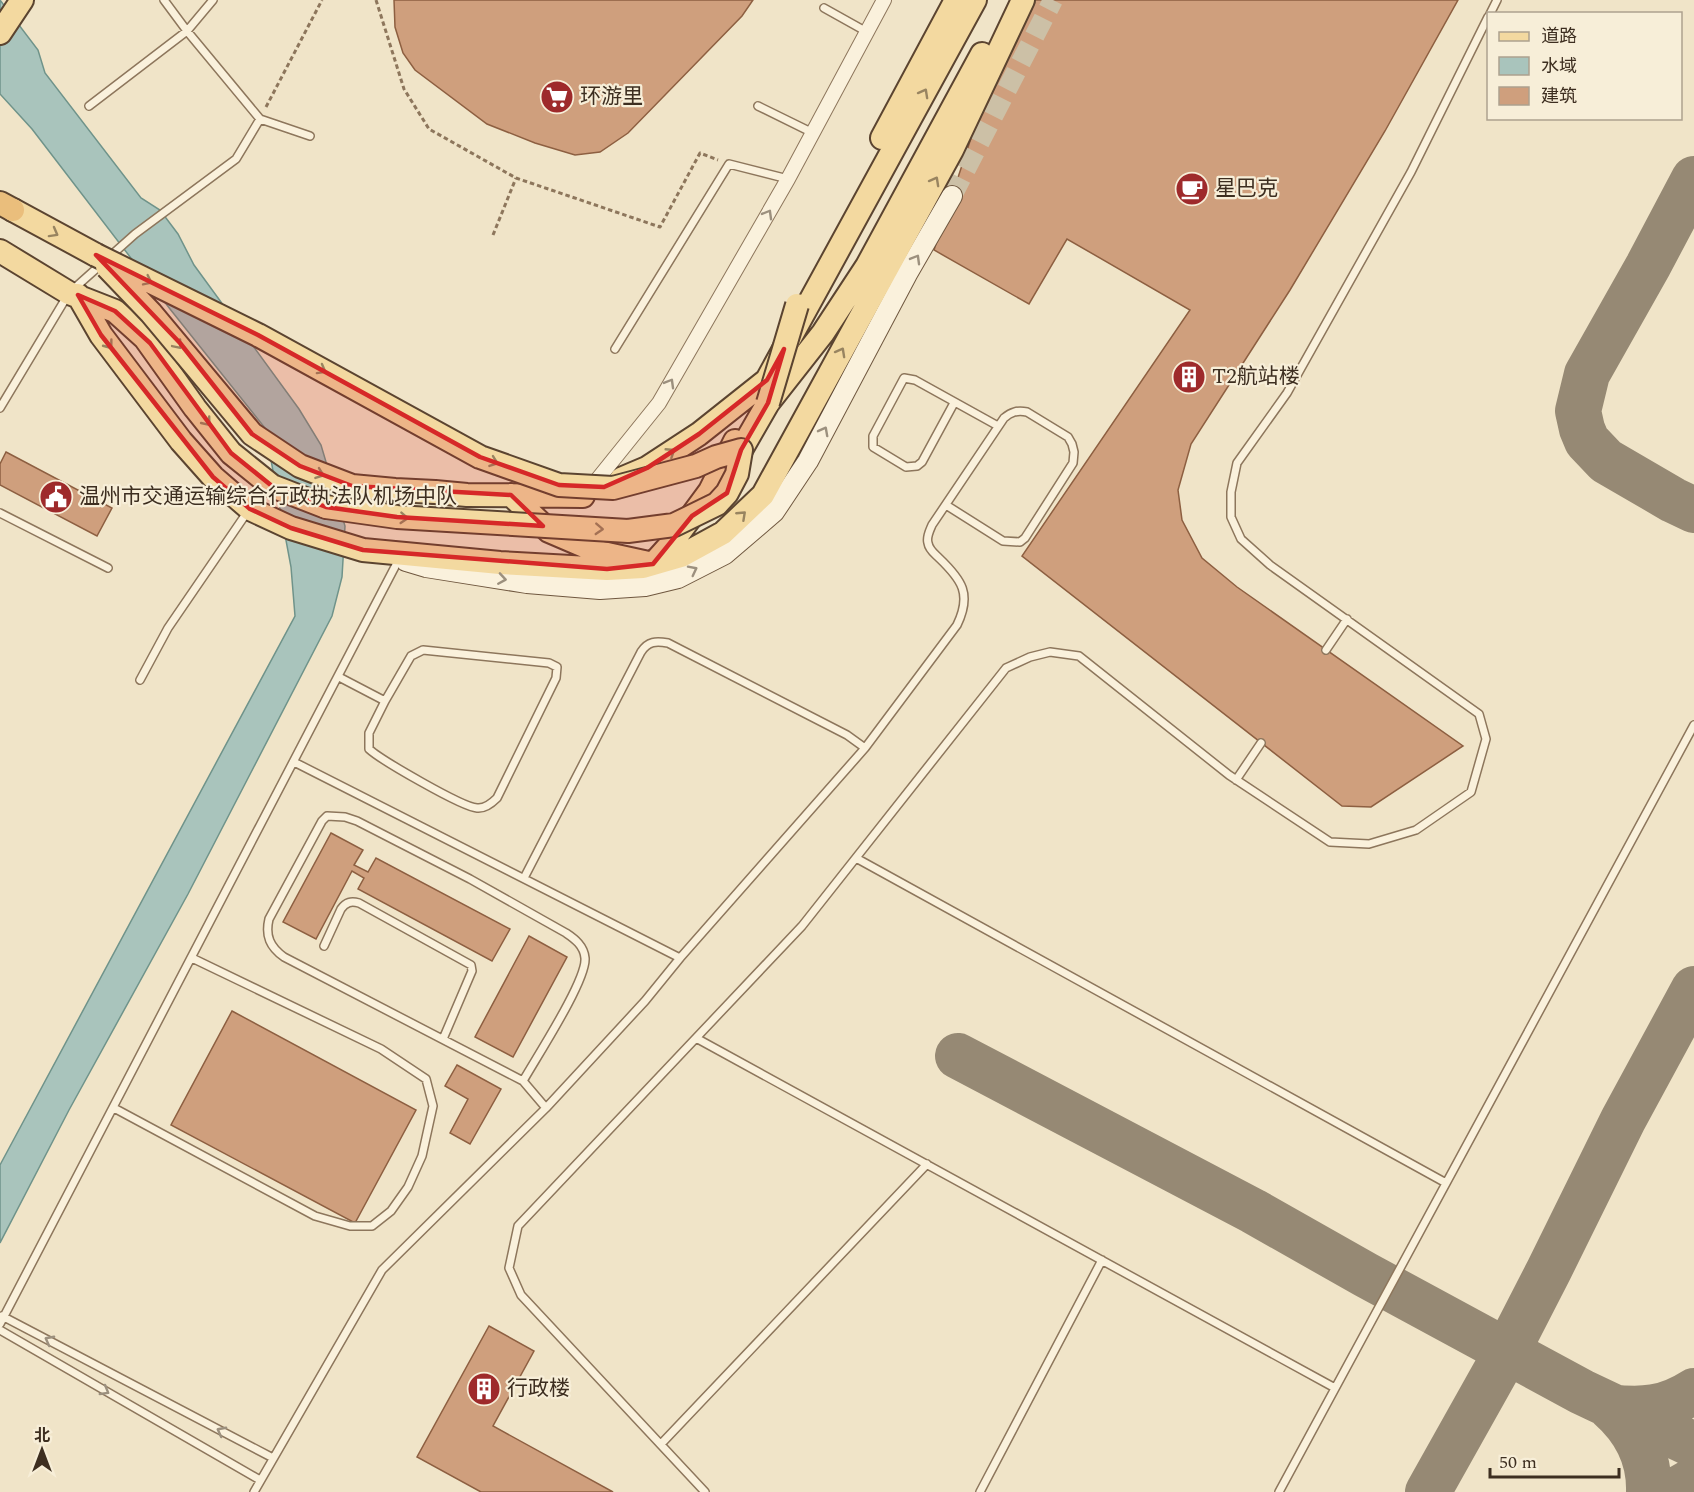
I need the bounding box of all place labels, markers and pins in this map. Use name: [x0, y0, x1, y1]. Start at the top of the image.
supermarket icon: 环游里: [539, 79, 575, 115]
place label: 环游里: [580, 81, 643, 113]
cafe icon: 星巴克: [1174, 171, 1210, 207]
place label: 星巴克: [1215, 173, 1278, 205]
building icon: T2航站楼: [1171, 359, 1207, 395]
place label: T2航站楼: [1212, 361, 1300, 393]
public building icon: 温州市交通运输综合行政执法队机场中队: [38, 479, 74, 515]
place label: 温州市交通运输综合行政执法队机场中队: [79, 481, 457, 513]
building icon: 行政楼: [466, 1371, 502, 1407]
place label: 行政楼: [507, 1373, 570, 1405]

